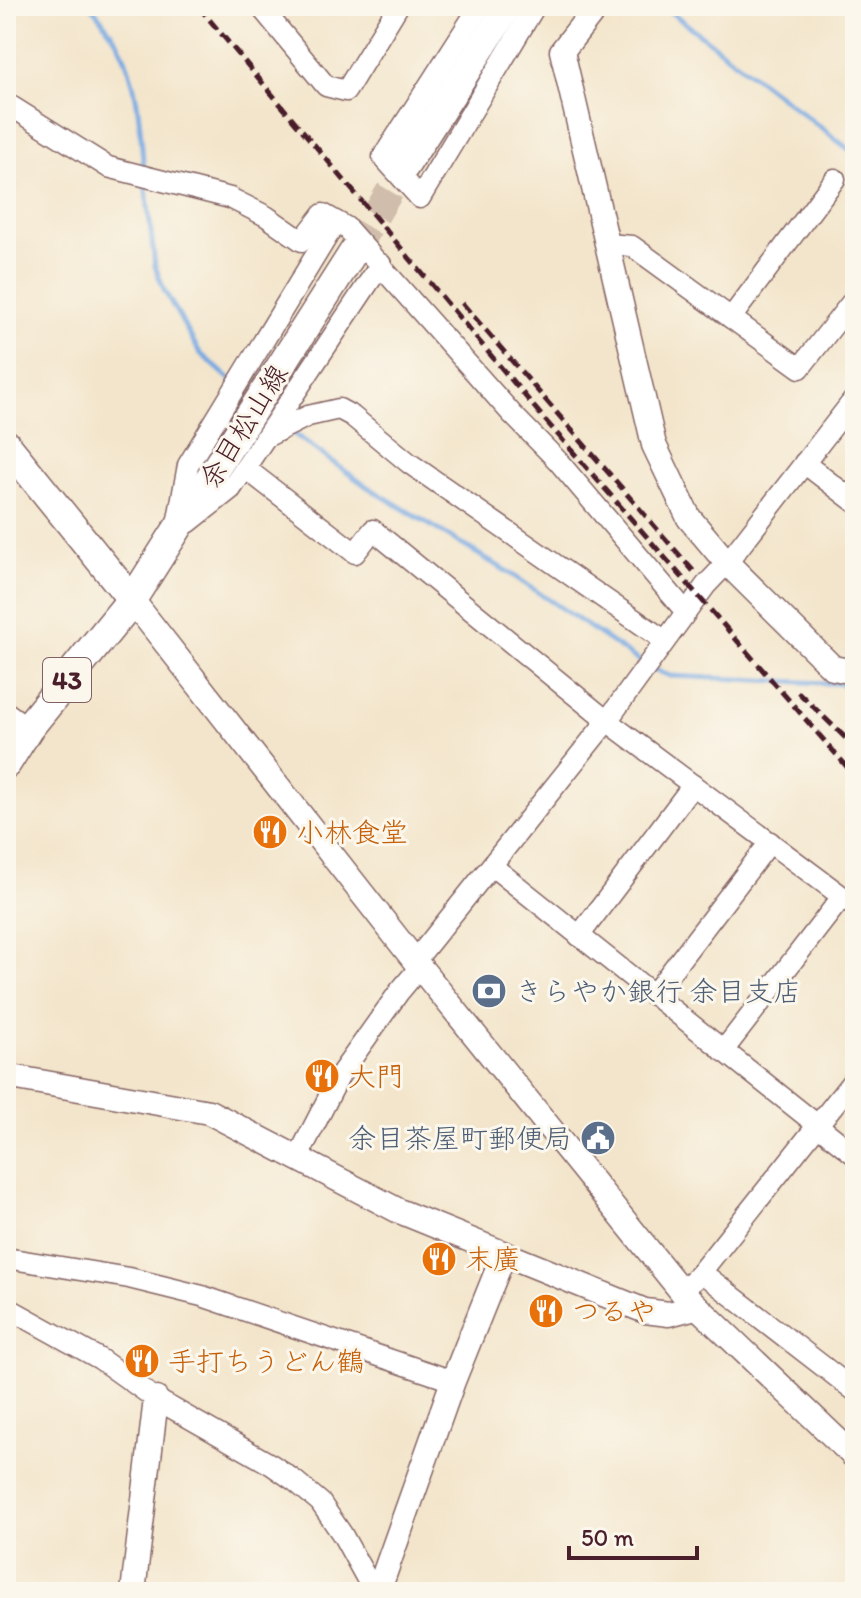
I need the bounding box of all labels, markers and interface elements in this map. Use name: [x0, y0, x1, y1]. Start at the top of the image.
street label: 余目松山線: [191, 358, 295, 494]
road number: 43: [43, 658, 91, 702]
restaurant icon: 小林食堂: [251, 813, 289, 851]
place label: 小林食堂: [296, 815, 408, 849]
bank icon: きらやか銀行 余目支店: [470, 972, 508, 1010]
place label: きらやか銀行 余目支店: [515, 974, 801, 1008]
restaurant icon: 大門: [303, 1057, 341, 1095]
place label: 大門: [348, 1059, 404, 1093]
public building icon: 余目茶屋町郵便局: [579, 1119, 617, 1157]
place label: 余目茶屋町郵便局: [348, 1121, 572, 1155]
restaurant icon: 末廣: [420, 1240, 458, 1278]
place label: 末廣: [465, 1242, 521, 1276]
restaurant icon: つるや: [527, 1292, 565, 1330]
place label: つるや: [572, 1294, 656, 1328]
restaurant icon: 手打ちうどん鶴: [123, 1342, 161, 1380]
place label: 手打ちうどん鶴: [168, 1344, 365, 1378]
scale bar: [569, 1510, 697, 1560]
text: 50 m: [581, 1523, 634, 1552]

